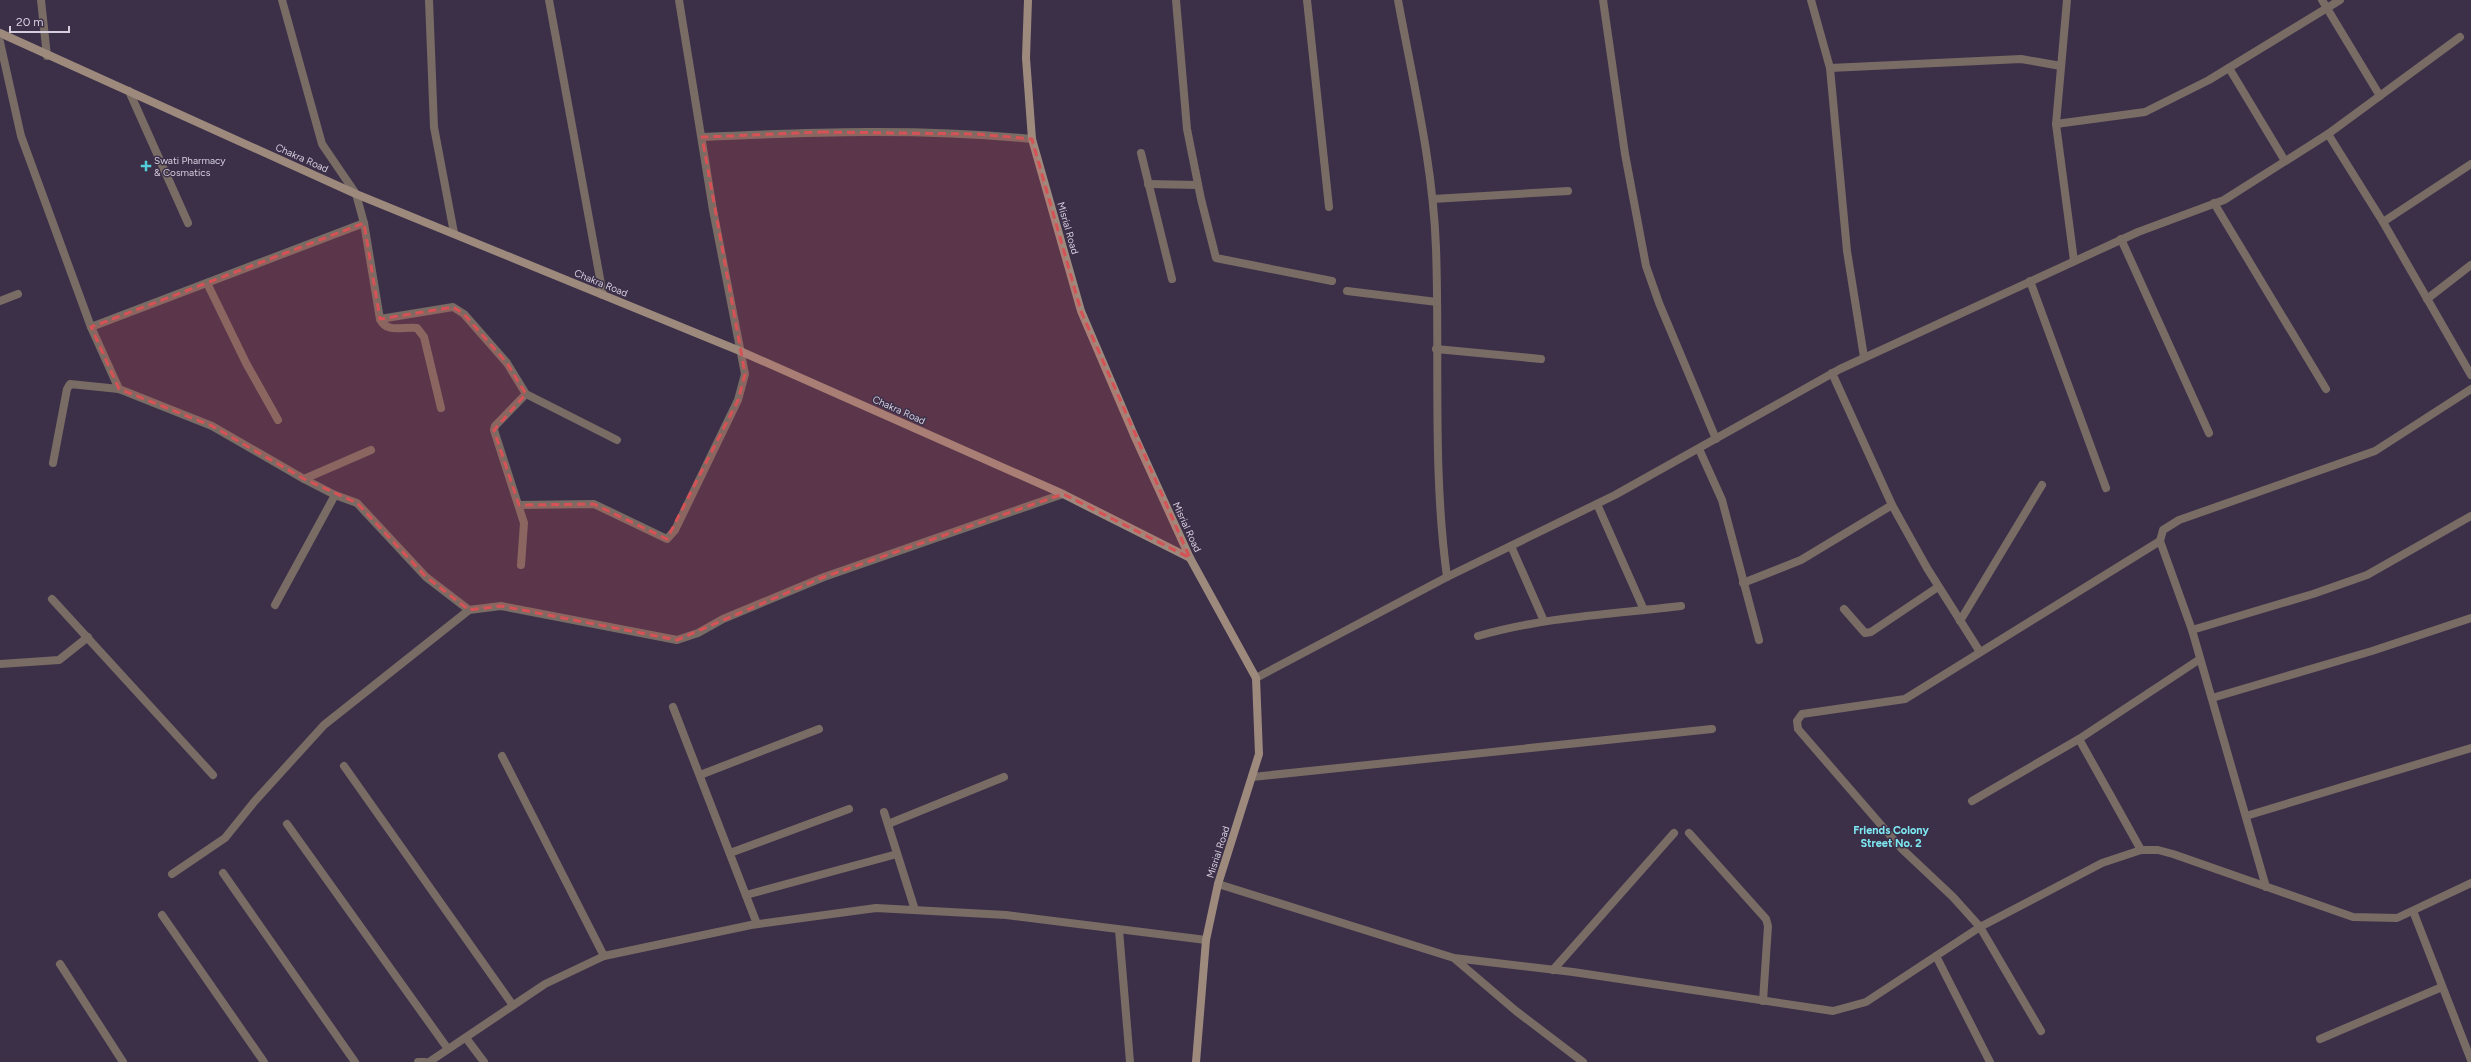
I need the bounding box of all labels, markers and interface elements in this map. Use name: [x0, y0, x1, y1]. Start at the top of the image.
scale bar: [10, 8, 69, 34]
text: 20 m: [16, 15, 44, 29]
street label: Chakra Road: [273, 141, 331, 176]
place label: Swati Pharmacy & Cosmatics: [154, 154, 226, 179]
marker: Swati Pharmacy & Cosmatics: [141, 161, 151, 171]
street label: Misrial Road: [1054, 200, 1082, 256]
street label: Chakra Road: [572, 266, 630, 300]
street label: Chakra Road: [870, 393, 928, 428]
street label: Misrial Road: [1170, 500, 1204, 554]
street label: Misrial Road: [1203, 824, 1233, 880]
district label: Friends Colony Street No. 2: [1853, 824, 1929, 850]

